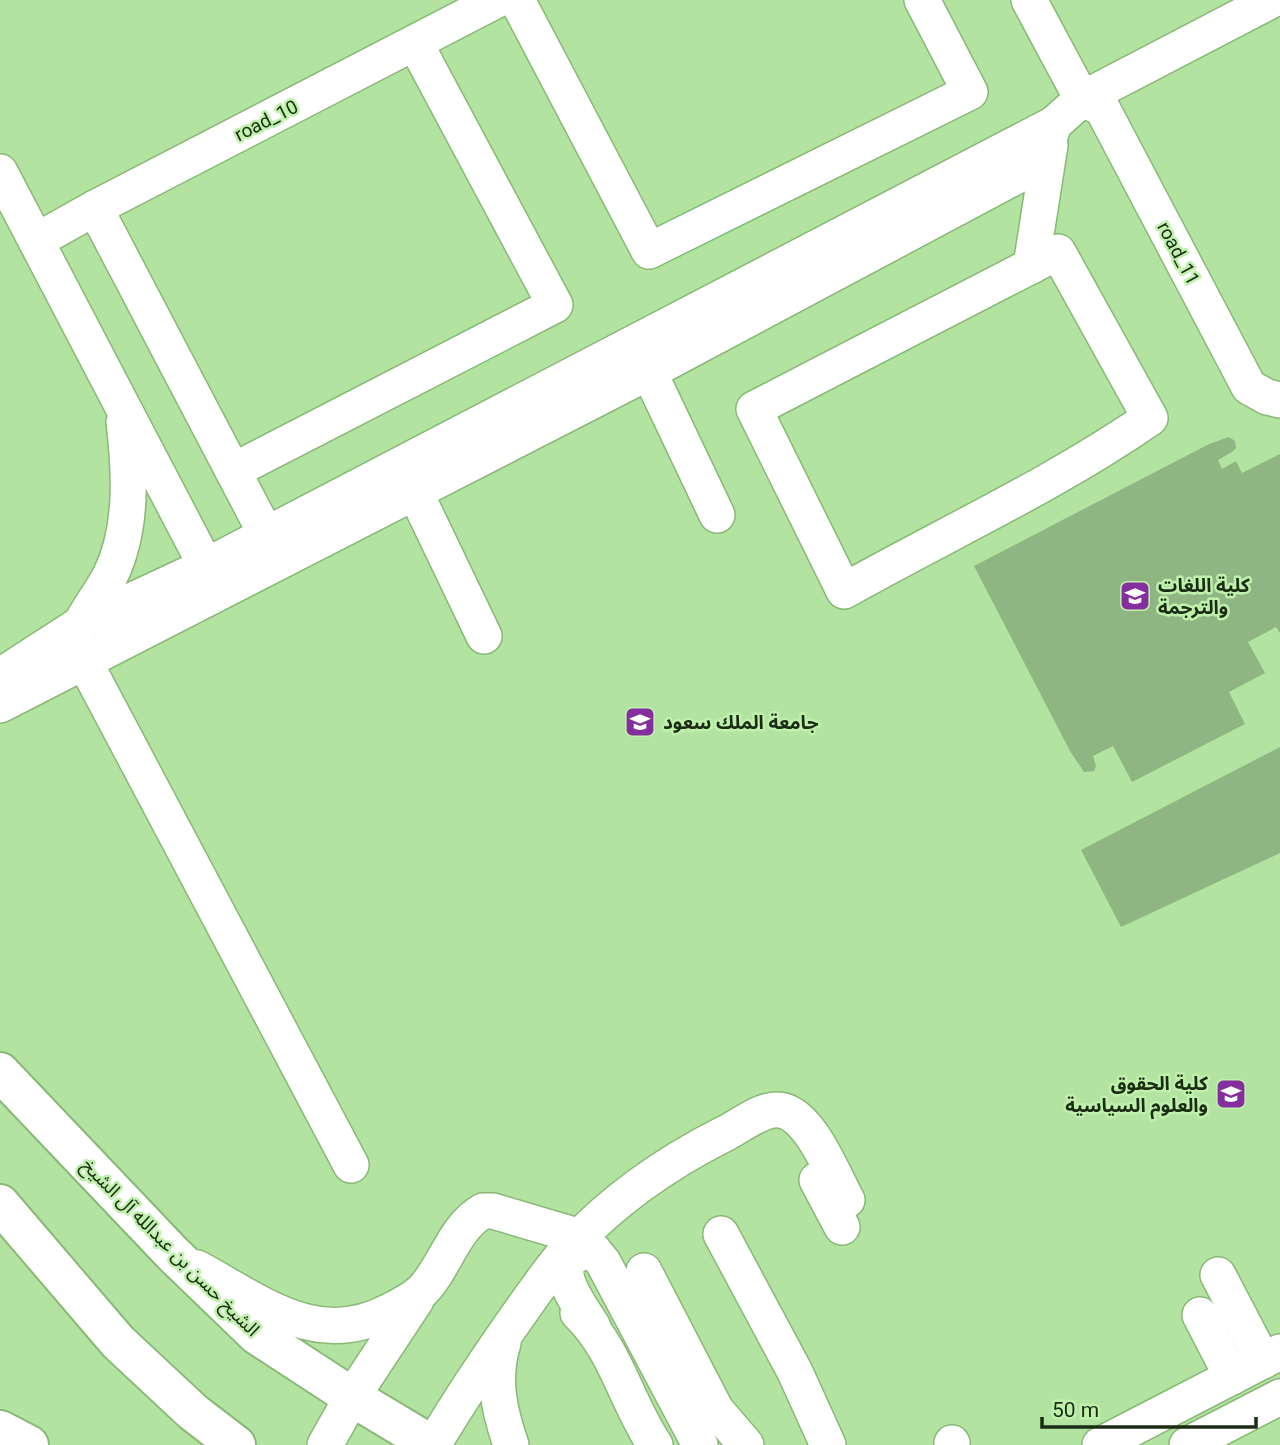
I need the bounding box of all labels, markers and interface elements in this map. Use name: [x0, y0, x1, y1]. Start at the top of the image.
street label: road_10: [231, 95, 302, 146]
street label: road_11: [1152, 218, 1205, 289]
place label: كلية اللغات والترجمة: [1158, 574, 1250, 619]
school or university icon: كلية اللغات والترجمة: [1118, 579, 1152, 613]
school or university icon: جامعة الملك سعود: [623, 705, 657, 739]
place label: جامعة الملك سعود: [663, 711, 819, 734]
place label: كلية الحقوق والعلوم السياسية: [1065, 1072, 1208, 1120]
school or university icon: كلية الحقوق والعلوم السياسية: [1214, 1077, 1248, 1111]
street label: الشيخ حسن بن عبدالله آل الشيخ: [75, 1154, 264, 1343]
scale bar: [1042, 1386, 1256, 1430]
text: 50 m: [1052, 1398, 1099, 1422]

